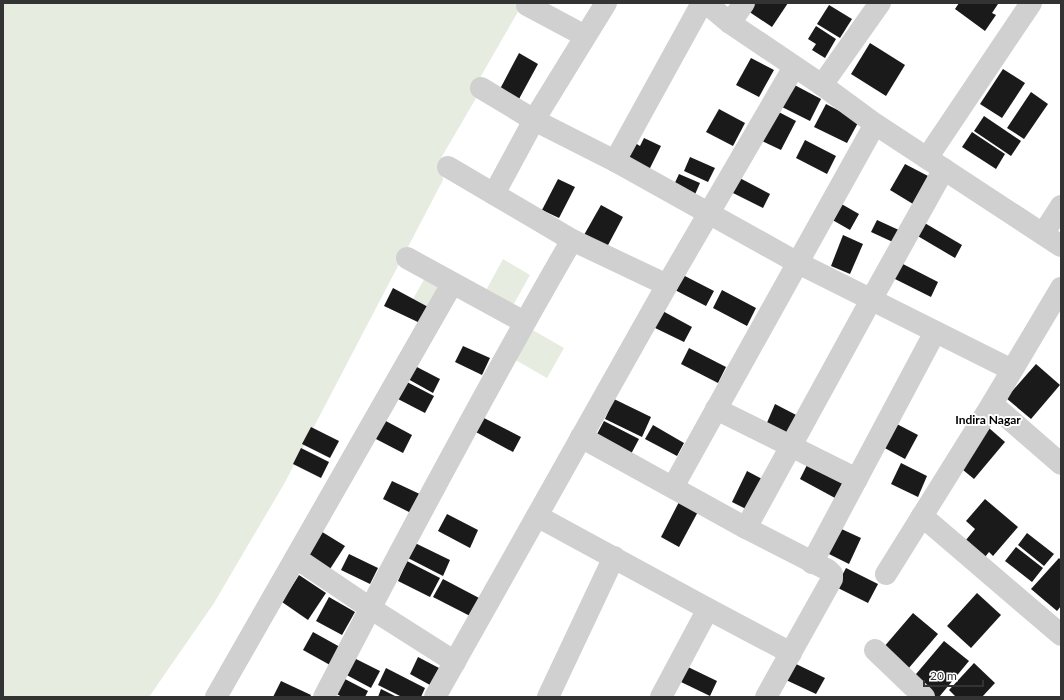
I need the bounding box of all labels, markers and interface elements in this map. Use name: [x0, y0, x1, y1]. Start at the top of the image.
district label: Indira Nagar: [955, 412, 1021, 427]
scale bar: [924, 662, 983, 688]
text: 20 m: [930, 668, 957, 683]

